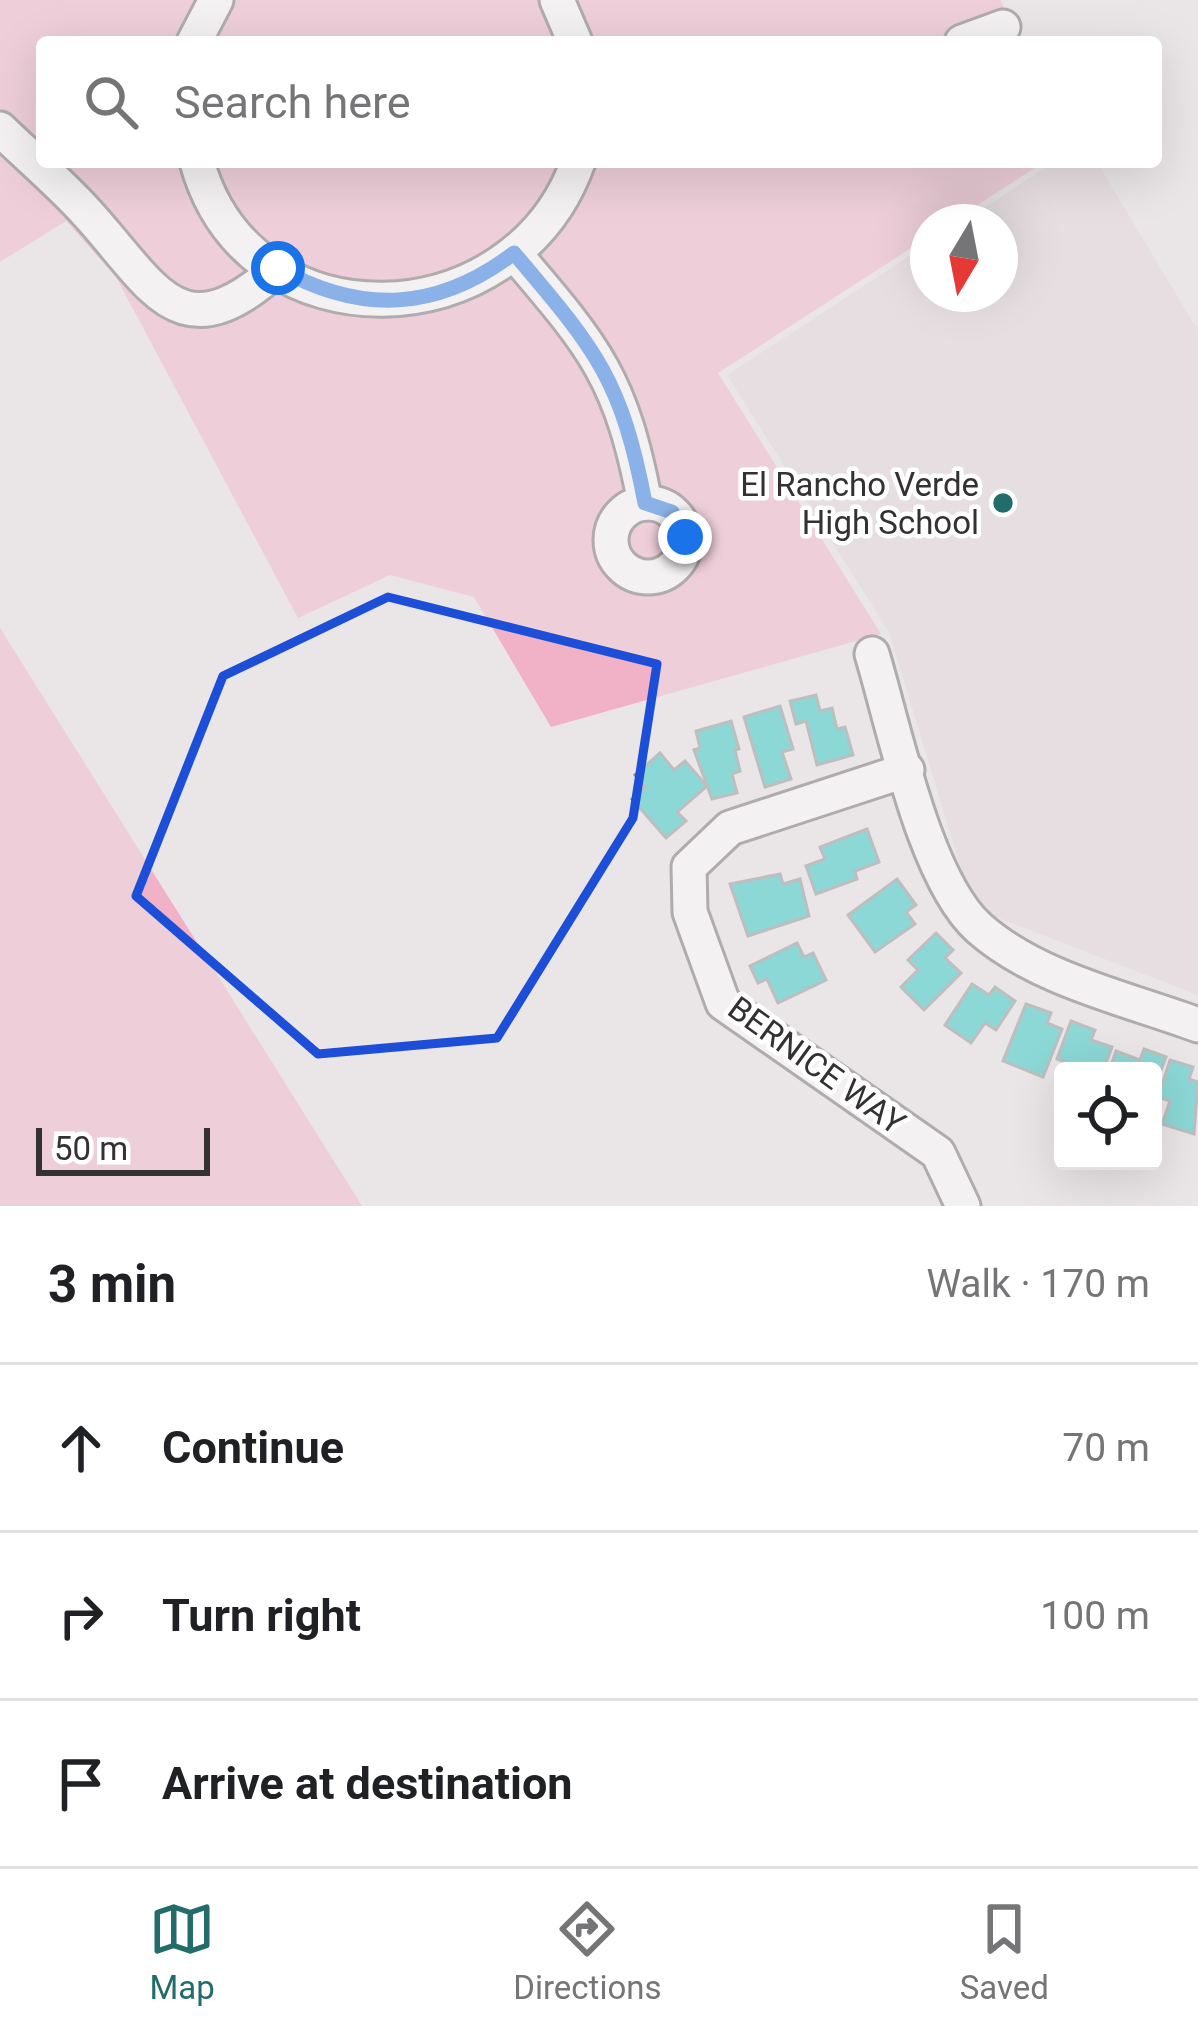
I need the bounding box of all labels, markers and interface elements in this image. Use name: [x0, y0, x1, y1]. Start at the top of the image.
search box: [36, 36, 1162, 168]
icon: search: [78, 69, 144, 135]
text: Search here: [174, 76, 411, 129]
north arrow: [910, 204, 1018, 312]
route start: [251, 241, 305, 295]
place label: El Rancho Verde High School: [740, 465, 979, 542]
marker: El Rancho Verde High School: [990, 490, 1016, 516]
route end: [658, 510, 712, 564]
street label: BERNICE WAY: [721, 988, 913, 1143]
map controls: [1054, 1062, 1162, 1170]
button: locate: [1054, 1062, 1162, 1170]
scale bar: [36, 1122, 210, 1175]
text: 50 m: [54, 1129, 128, 1168]
text: 3 min: [48, 1255, 176, 1314]
text: Walk · 170 m: [926, 1261, 1150, 1307]
icon: ahead: [48, 1415, 114, 1481]
text: Continue: [162, 1421, 344, 1474]
text: 70 m: [1062, 1425, 1150, 1471]
icon: right: [48, 1583, 114, 1649]
text: Turn right: [162, 1589, 361, 1642]
text: 100 m: [1040, 1593, 1150, 1639]
icon: arrive: [48, 1751, 114, 1817]
text: Arrive at destination: [162, 1757, 573, 1810]
tab: Map: [149, 1896, 215, 2007]
tab: Directions: [513, 1896, 662, 2007]
tab: Saved: [960, 1896, 1049, 2007]

